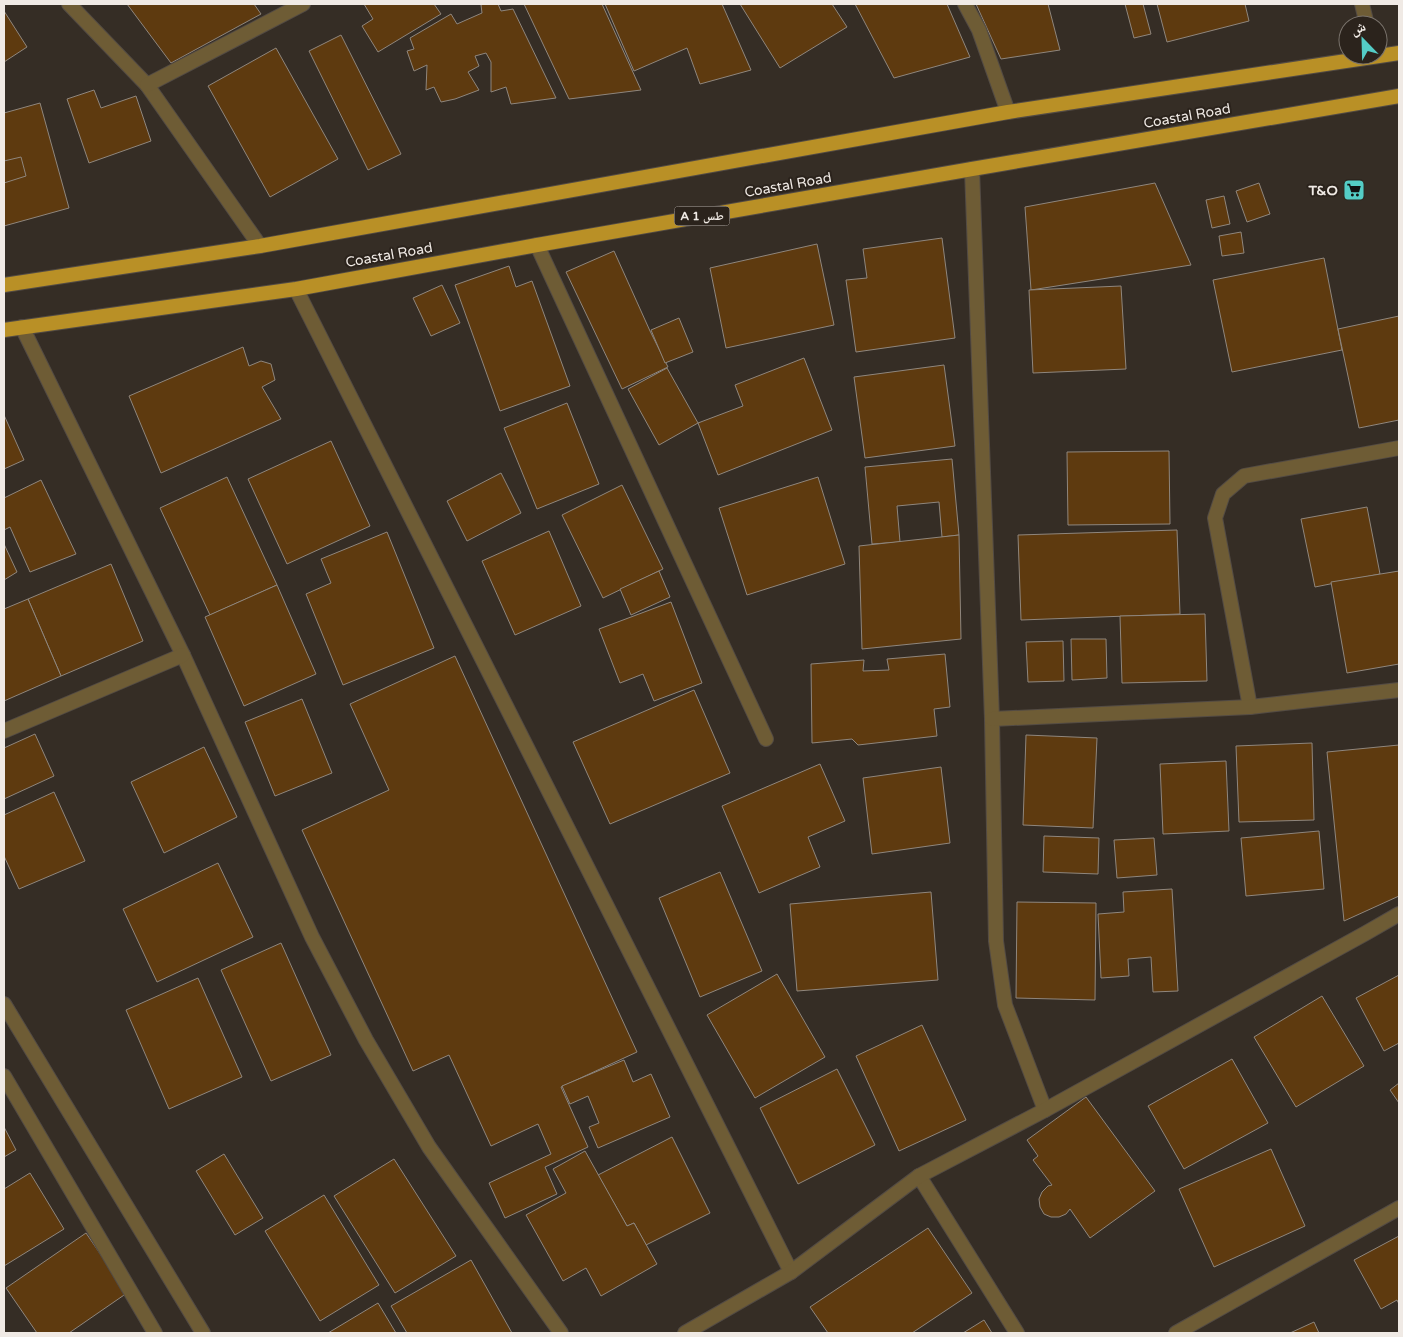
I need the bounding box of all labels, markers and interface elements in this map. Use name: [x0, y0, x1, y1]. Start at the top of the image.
north arrow: [1338, 15, 1388, 65]
text: ش: [1348, 18, 1368, 39]
street label: Coastal Road: [1142, 100, 1232, 132]
street label: Coastal Road: [743, 169, 833, 201]
supermarket icon: T&O: [1342, 178, 1366, 202]
place label: T&O: [1307, 182, 1338, 199]
road number: A 1 طس: [674, 207, 730, 226]
street label: Coastal Road: [344, 239, 434, 271]

